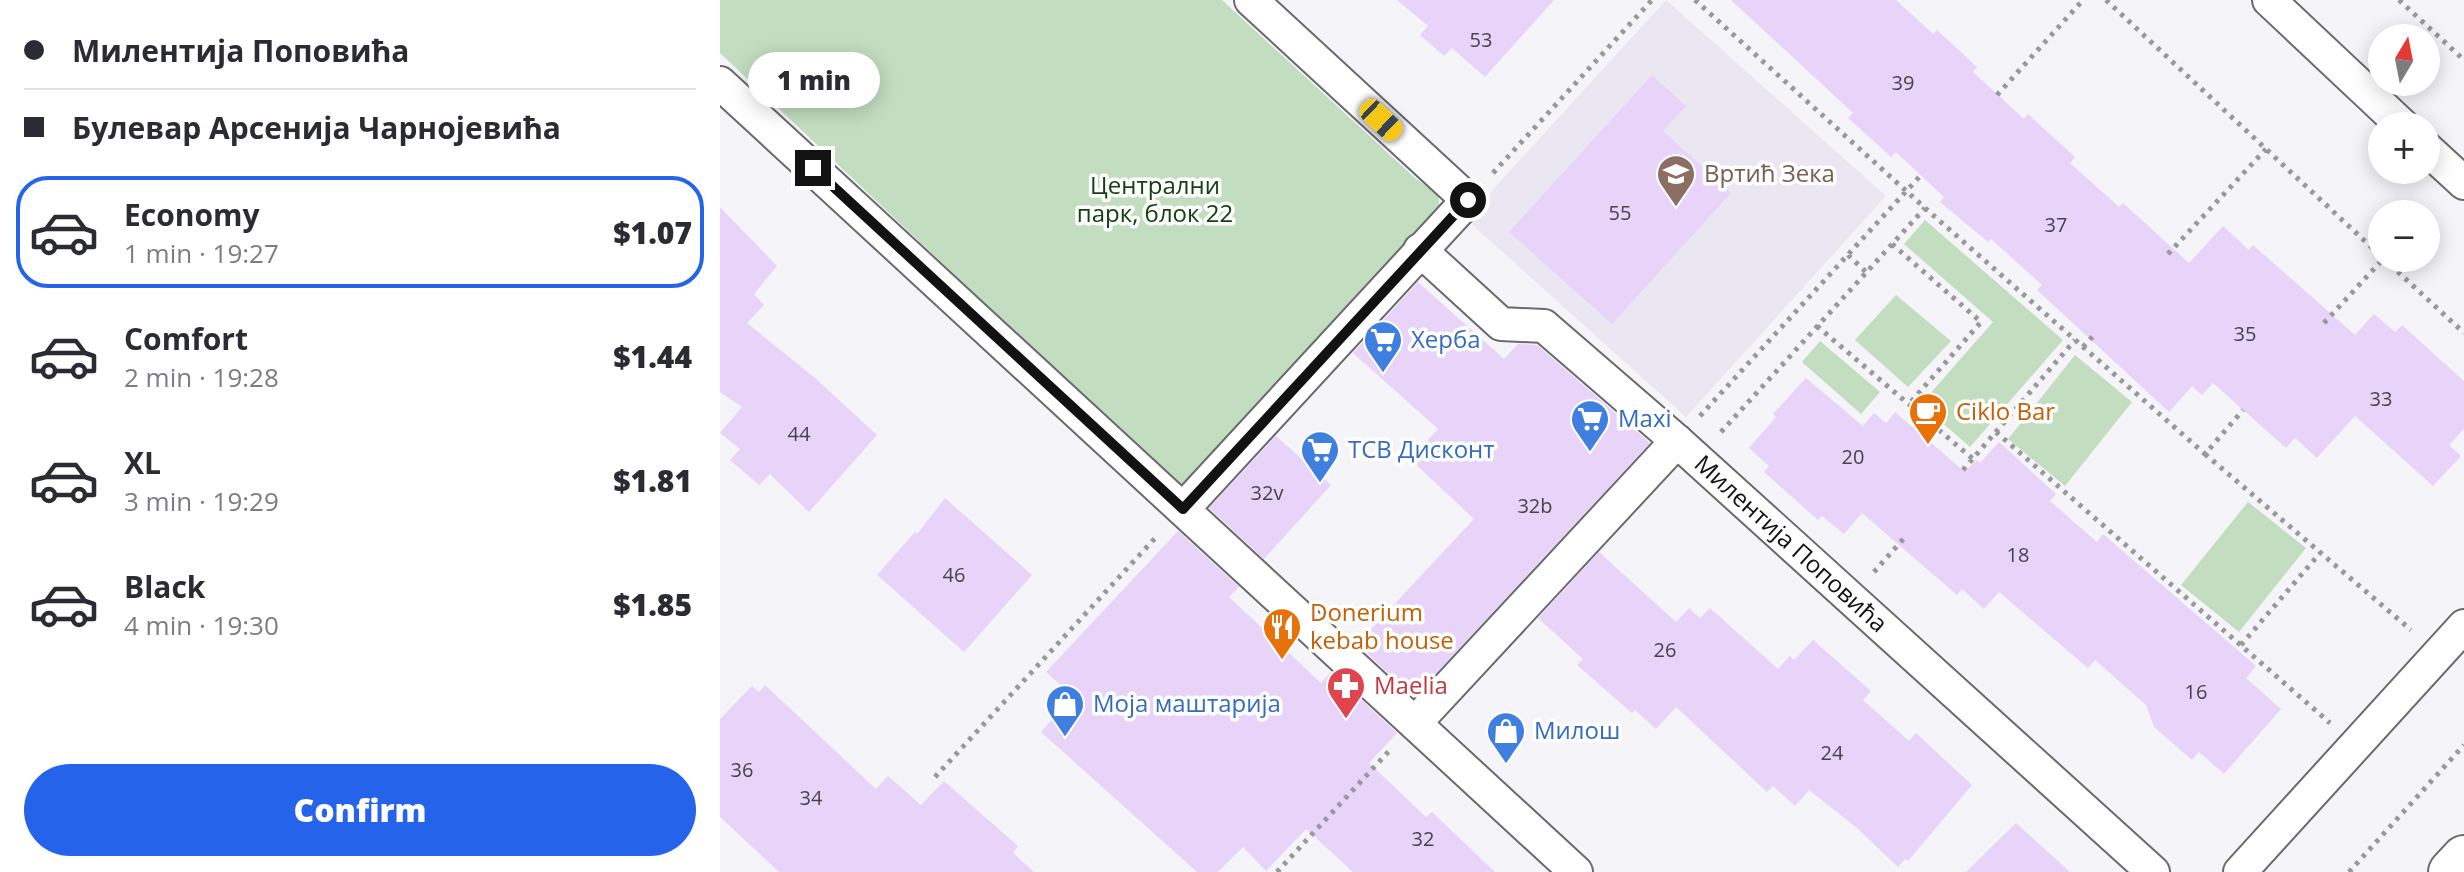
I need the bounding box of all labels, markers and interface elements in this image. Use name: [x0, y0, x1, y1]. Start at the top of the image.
north arrow: [2368, 24, 2440, 96]
map controls: [2368, 24, 2440, 272]
house number: 53: [1470, 26, 1492, 53]
text: Милентија Поповића: [72, 30, 409, 71]
callout: 1 min: [747, 52, 879, 108]
text: 1 min: [777, 62, 851, 98]
house number: 39: [1892, 69, 1914, 96]
car: [1355, 95, 1407, 145]
text: Булевар Арсенија Чарнојевића: [72, 107, 561, 148]
button: +: [2368, 112, 2440, 184]
route end: [795, 150, 831, 186]
school or university icon: Вртић Зека: [1655, 153, 1697, 208]
place label: Вртић Зека: [1704, 156, 1835, 189]
park label: Централни парк, блок 22: [1077, 168, 1233, 229]
route start: [1450, 182, 1486, 218]
text: Economy: [124, 194, 260, 235]
icon: car: [28, 196, 100, 268]
house number: 55: [1609, 199, 1631, 226]
button: −: [2368, 200, 2440, 272]
house number: 37: [2045, 211, 2067, 238]
text: $1.07: [613, 212, 692, 253]
text: 1 min · 19:27: [124, 235, 279, 271]
text: Comfort: [124, 318, 248, 359]
supermarket icon: Херба: [1362, 319, 1404, 374]
icon: car: [28, 320, 100, 392]
house number: 35: [2234, 320, 2256, 347]
place label: Херба: [1411, 322, 1481, 355]
text: $1.44: [613, 336, 692, 377]
text: 2 min · 19:28: [124, 359, 279, 395]
house number: 33: [2370, 385, 2392, 412]
cafe icon: Ciklo Bar: [1907, 391, 1949, 446]
place label: Ciklo Bar: [1956, 394, 2055, 427]
supermarket icon: Maxi: [1569, 398, 1611, 453]
place label: Maxi: [1618, 401, 1672, 434]
house number: 44: [788, 420, 811, 447]
supermarket icon: ТСВ Дисконт: [1299, 429, 1341, 484]
place label: ТСВ Дисконт: [1348, 432, 1495, 465]
text: XL: [124, 442, 161, 483]
house number: 20: [1842, 443, 1864, 470]
icon: car: [28, 444, 100, 516]
street label: Милентија Поповића: [1688, 447, 1895, 639]
text: $1.81: [613, 460, 692, 501]
house number: 32v: [1251, 479, 1283, 506]
text: 3 min · 19:29: [124, 483, 279, 519]
house number: 32b: [1517, 492, 1553, 519]
house number: 18: [2007, 541, 2029, 568]
house number: 46: [943, 561, 965, 588]
text: Black: [124, 566, 205, 607]
icon: car: [28, 568, 100, 640]
text: $1.85: [613, 584, 692, 625]
place label: Donerium kebab house: [1310, 595, 1454, 656]
restaurant icon: Donerium kebab house: [1261, 606, 1303, 661]
text: 4 min · 19:30: [124, 607, 279, 643]
house number: 26: [1654, 636, 1676, 663]
pharmacy icon: Maelia: [1325, 665, 1367, 720]
place label: Maelia: [1374, 668, 1448, 701]
house number: 16: [2185, 678, 2207, 705]
shop icon: Моја маштарија: [1044, 683, 1086, 738]
place label: Моја маштарија: [1093, 686, 1281, 719]
shop icon: Милош: [1485, 710, 1527, 765]
place label: Милош: [1534, 713, 1620, 746]
house number: 24: [1821, 739, 1844, 766]
house number: 36: [731, 756, 753, 783]
button: Confirm: [24, 764, 696, 856]
house number: 34: [800, 784, 823, 811]
house number: 32: [1412, 825, 1434, 852]

